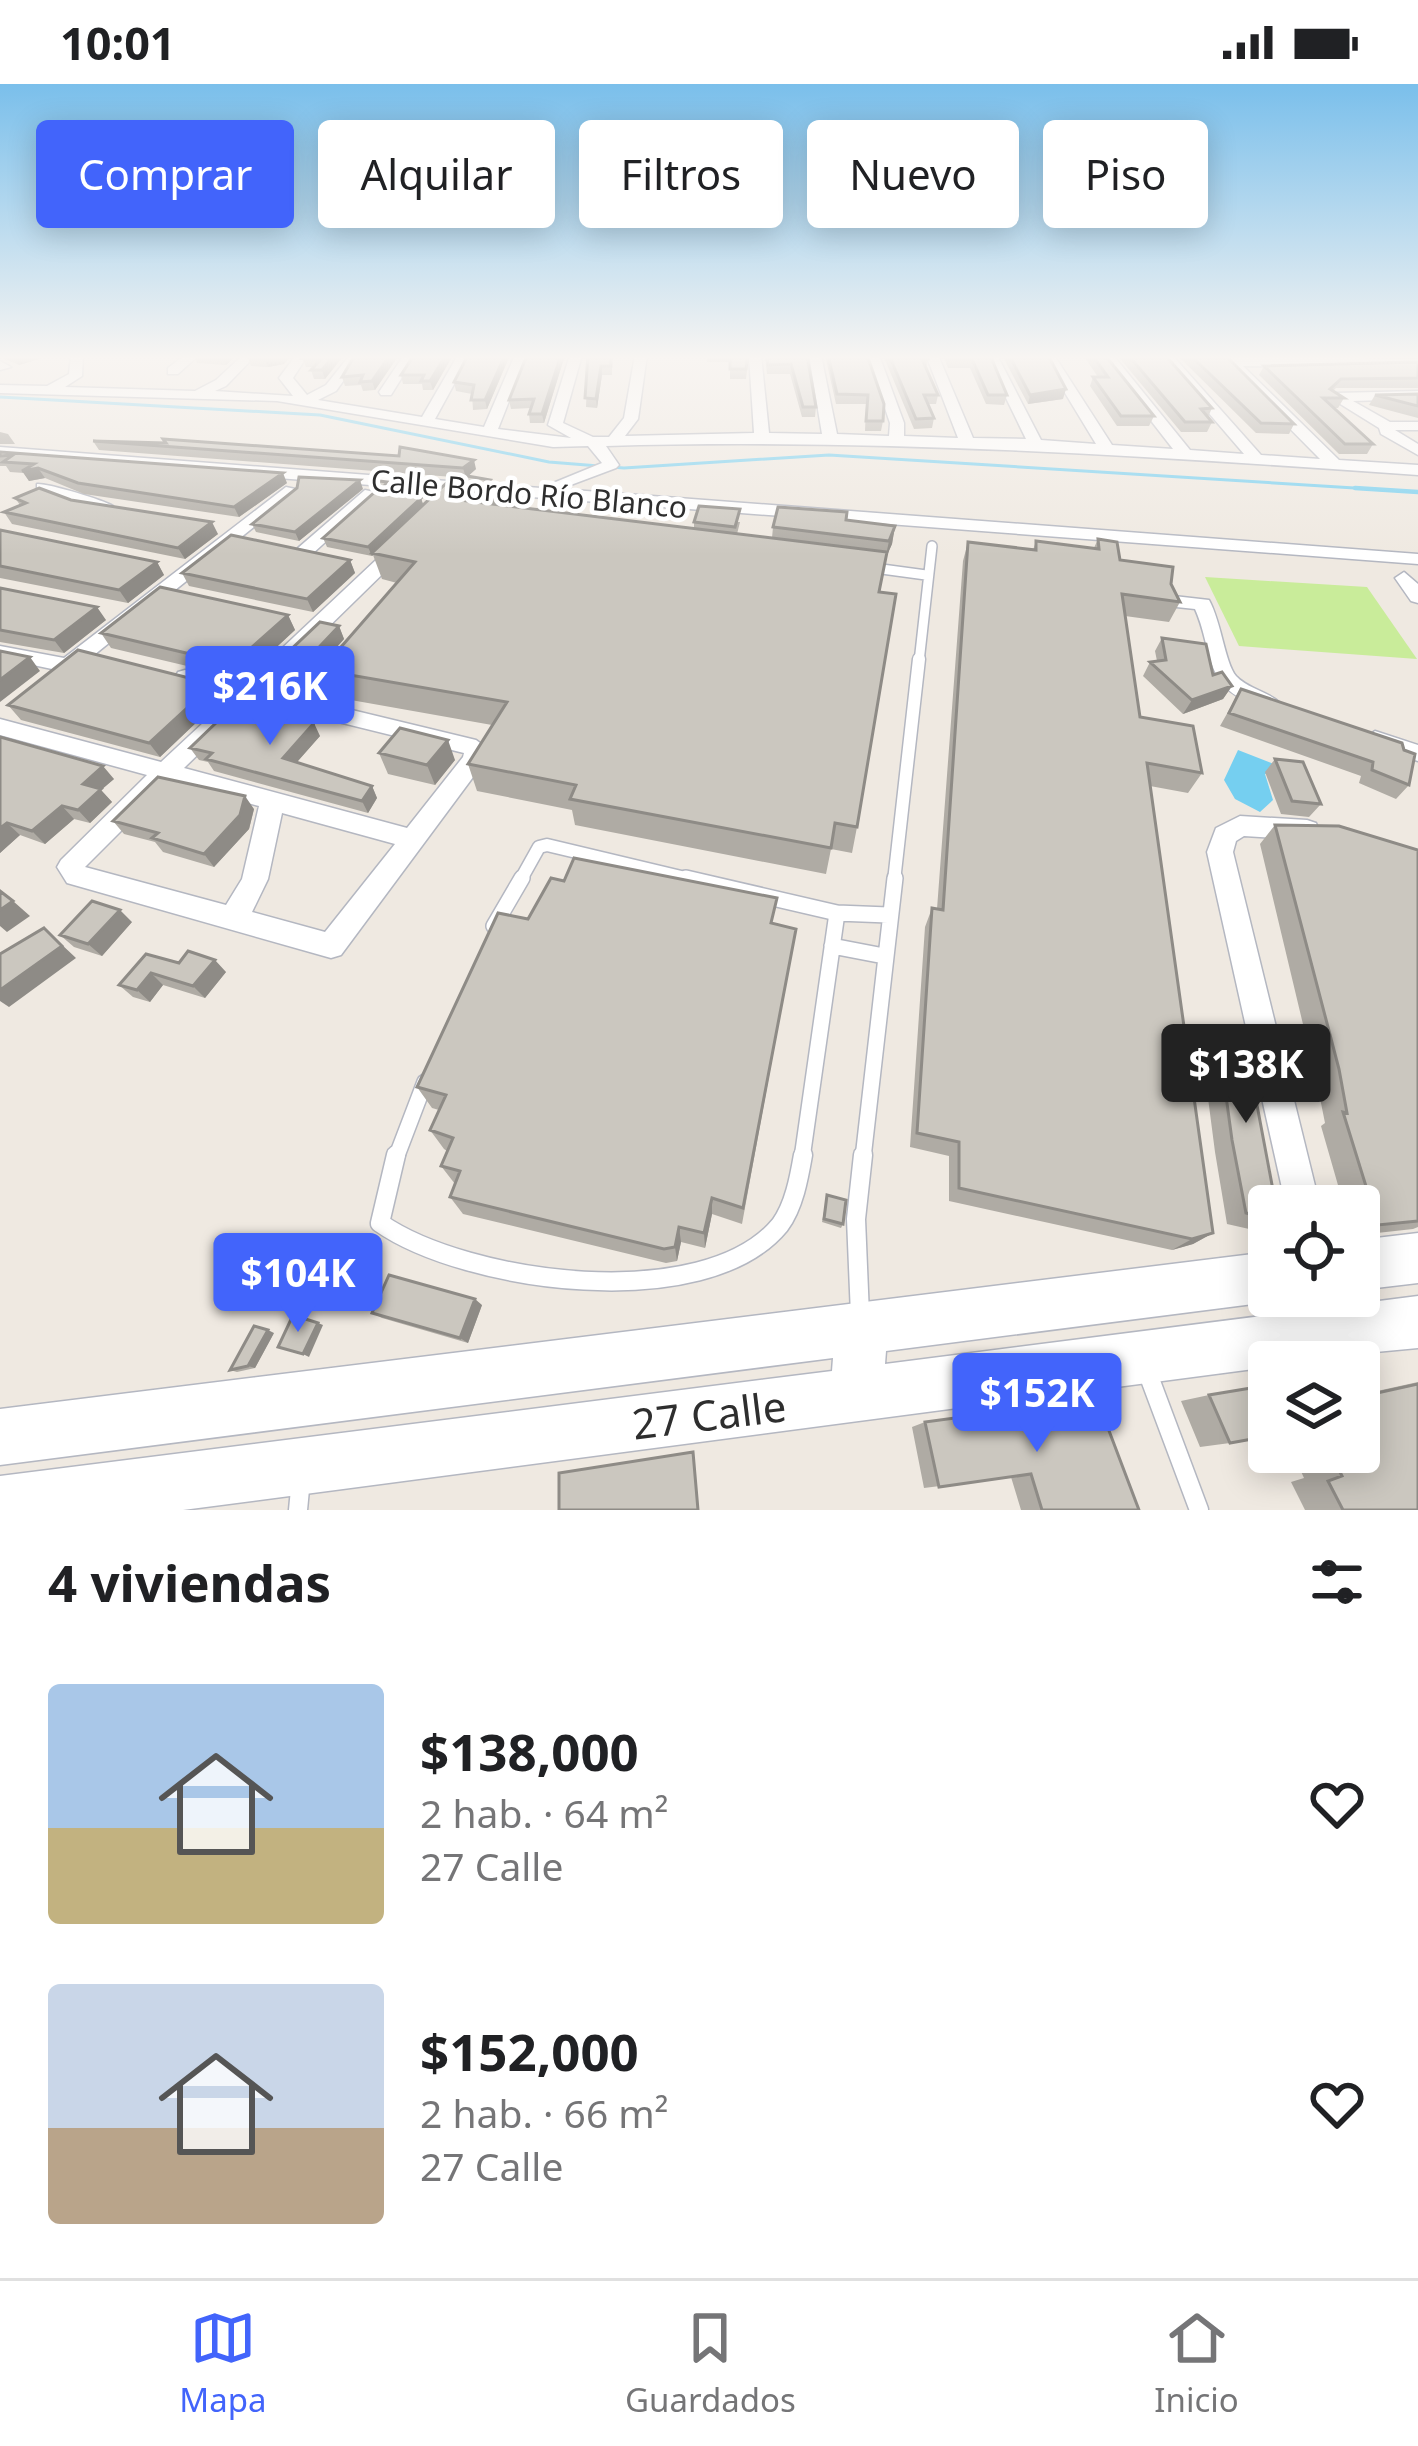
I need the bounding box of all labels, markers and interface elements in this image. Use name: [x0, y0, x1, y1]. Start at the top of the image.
text: 10:01: [60, 12, 176, 73]
chip: Comprar: [36, 120, 294, 228]
chip: Alquilar: [318, 120, 555, 228]
chip: Filtros: [579, 120, 783, 228]
chip: Nuevo: [807, 120, 1019, 228]
chip: Piso: [1043, 120, 1208, 228]
street label: Calle Bordo Río Blanco: [369, 459, 689, 527]
pin: $216K: [186, 646, 354, 748]
text: $216K: [212, 658, 328, 711]
pin: $138K: [1162, 1024, 1330, 1126]
text: $138K: [1188, 1036, 1304, 1089]
map controls: [1248, 1185, 1380, 1473]
button: locate: [1248, 1185, 1380, 1317]
pin: $104K: [214, 1233, 382, 1335]
text: $104K: [240, 1245, 356, 1298]
button: layers: [1248, 1341, 1380, 1473]
pin: $152K: [953, 1353, 1121, 1455]
text: $152K: [979, 1365, 1095, 1418]
street label: 27 Calle: [629, 1376, 789, 1452]
text: 4 viviendas: [48, 1547, 331, 1617]
icon: filters: [1304, 1549, 1370, 1615]
text: $138,000: [420, 1716, 639, 1786]
icon: home: [144, 1732, 288, 1876]
icon: heart: [1304, 1771, 1370, 1837]
text: 2 hab. · 64 m²: [420, 1786, 668, 1839]
text: 27 Calle: [420, 1839, 563, 1892]
text: $152,000: [420, 2016, 639, 2086]
icon: home: [144, 2032, 288, 2176]
icon: heart: [1304, 2071, 1370, 2137]
text: 2 hab. · 66 m²: [420, 2086, 668, 2139]
text: 27 Calle: [420, 2139, 563, 2192]
tab: Mapa: [179, 2305, 267, 2422]
tab: Guardados: [625, 2305, 796, 2422]
tab: Inicio: [1154, 2305, 1239, 2422]

